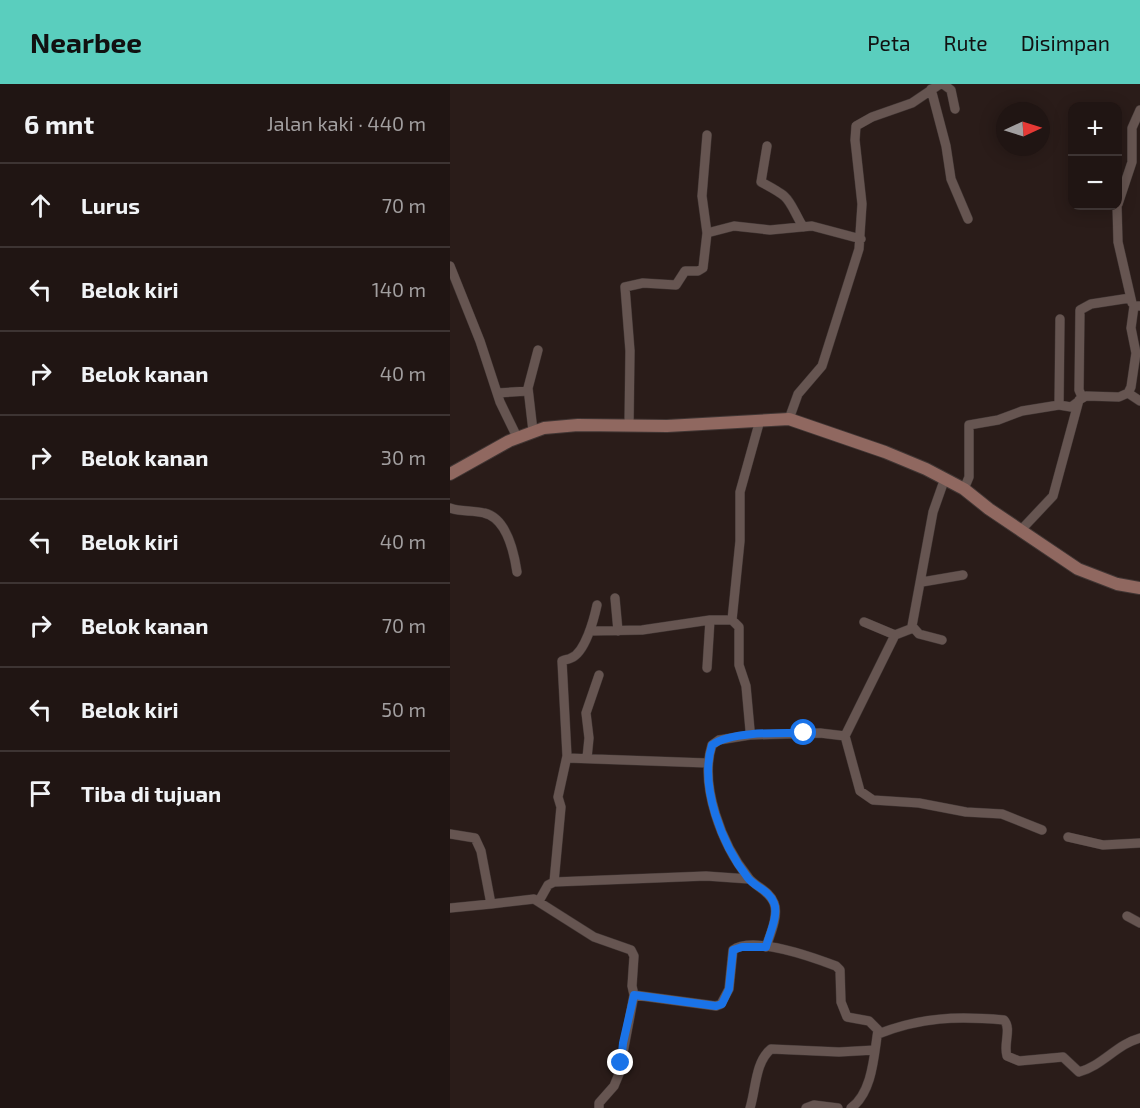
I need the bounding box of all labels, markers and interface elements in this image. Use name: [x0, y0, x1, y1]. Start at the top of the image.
text: Nearbee: [30, 25, 142, 59]
text: Peta: [867, 30, 910, 55]
text: Rute: [943, 30, 988, 55]
text: Disimpan: [1021, 30, 1110, 55]
north arrow: [996, 102, 1050, 156]
map controls: [1068, 102, 1122, 210]
button: +: [1068, 102, 1122, 156]
text: 6 mnt: [24, 108, 94, 139]
text: Jalan kaki · 440 m: [267, 111, 426, 135]
button: −: [1068, 156, 1122, 210]
icon: ahead: [24, 189, 57, 222]
text: Lurus: [81, 192, 140, 218]
text: 70 m: [382, 193, 426, 217]
icon: left: [24, 273, 57, 306]
text: Belok kiri: [81, 276, 178, 302]
text: 140 m: [372, 277, 426, 301]
icon: right: [24, 357, 57, 390]
text: Belok kanan: [81, 360, 208, 386]
text: 40 m: [380, 361, 426, 385]
icon: right: [24, 441, 57, 474]
text: Belok kanan: [81, 444, 208, 470]
text: 30 m: [381, 445, 426, 469]
icon: left: [24, 525, 57, 558]
text: Belok kiri: [81, 528, 178, 554]
text: 40 m: [380, 529, 426, 553]
icon: right: [24, 609, 57, 642]
text: Belok kanan: [81, 612, 208, 638]
text: 70 m: [382, 613, 426, 637]
icon: left: [24, 693, 57, 726]
text: Belok kiri: [81, 696, 178, 722]
text: 50 m: [381, 697, 426, 721]
route start: [790, 719, 816, 745]
icon: arrive: [24, 777, 57, 810]
text: Tiba di tujuan: [81, 780, 221, 806]
route end: [607, 1049, 633, 1075]

